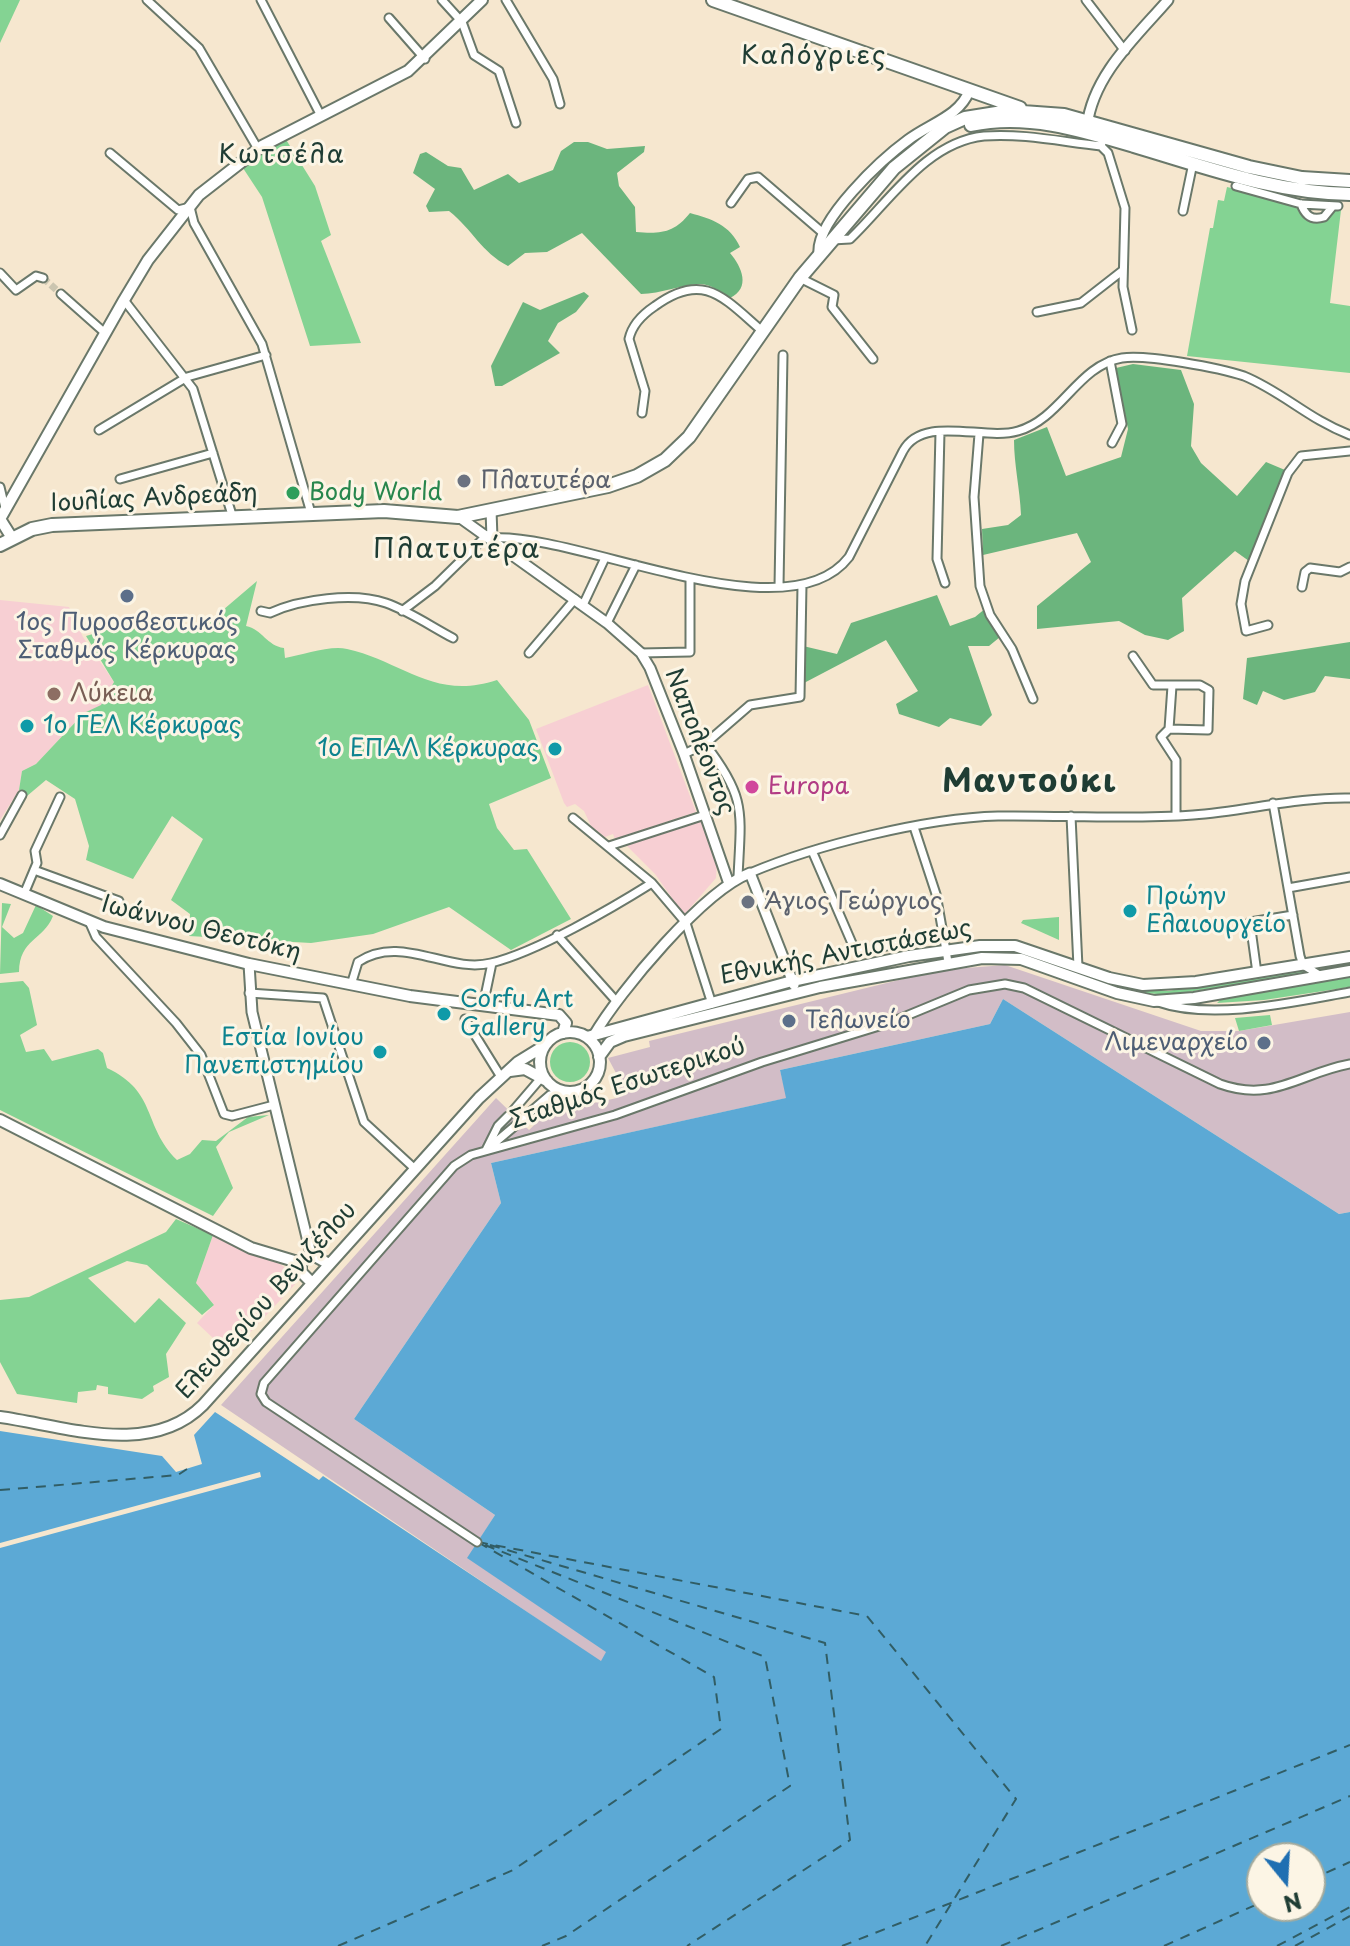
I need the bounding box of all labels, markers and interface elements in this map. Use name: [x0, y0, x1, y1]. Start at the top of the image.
district label: Καλόγριες: [741, 41, 887, 73]
district label: Κωτσέλα: [218, 140, 346, 172]
place label: Πλατυτέρα: [480, 467, 611, 495]
marker: Πλατυτέρα: [455, 472, 473, 490]
street label: Ιουλίας Ανδρεάδη: [50, 479, 258, 519]
place label: Body World: [309, 479, 442, 507]
marker: Body World: [284, 484, 302, 502]
district label: Πλατυτέρα: [372, 533, 542, 567]
marker: 1ος Πυροσβεστικός Σταθμός Κέρκυρας: [118, 587, 136, 605]
place label: 1ος Πυροσβεστικός Σταθμός Κέρκυρας: [16, 609, 238, 665]
street label: Ναπολέοντος: [658, 665, 740, 819]
place label: Λύκεια: [70, 680, 153, 708]
marker: Λύκεια: [45, 685, 63, 703]
place label: 1ο ΓΕΛ Κέρκυρας: [43, 712, 241, 740]
marker: 1ο ΓΕΛ Κέρκυρας: [18, 717, 36, 735]
place label: 1ο ΕΠΑΛ Κέρκυρας: [318, 735, 539, 763]
marker: 1ο ΕΠΑΛ Κέρκυρας: [546, 740, 564, 758]
district label: Μαντούκι: [943, 764, 1117, 802]
place label: Europa: [768, 773, 849, 801]
marker: Europa: [743, 778, 761, 796]
place label: Πρώην Ελαιουργείο: [1146, 883, 1286, 939]
place label: Άγιος Γεώργιος: [764, 888, 942, 916]
street label: Ιωάννου Θεοτόκη: [98, 890, 304, 968]
marker: Άγιος Γεώργιος: [739, 893, 757, 911]
marker: Πρώην Ελαιουργείο: [1121, 902, 1139, 920]
street label: Εθνικής Αντιστάσεως: [718, 914, 974, 992]
place label: Corfu Art Gallery: [460, 986, 573, 1042]
marker: Corfu Art Gallery: [435, 1005, 453, 1023]
place label: Τελωνείο: [805, 1007, 911, 1035]
marker: Τελωνείο: [780, 1012, 798, 1030]
place label: Εστία Ιονίου Πανεπιστημίου: [184, 1024, 364, 1080]
place label: Λιμεναρχείο: [1104, 1029, 1248, 1057]
street label: Σταθμός Εσωτερικού: [507, 1032, 749, 1136]
marker: Λιμεναρχείο: [1255, 1034, 1273, 1052]
marker: Εστία Ιονίου Πανεπιστημίου: [371, 1043, 389, 1061]
street label: Ελευθερίου Βενιζέλου: [171, 1197, 363, 1405]
north arrow: [1246, 1842, 1326, 1922]
text: N: [1280, 1885, 1306, 1922]

